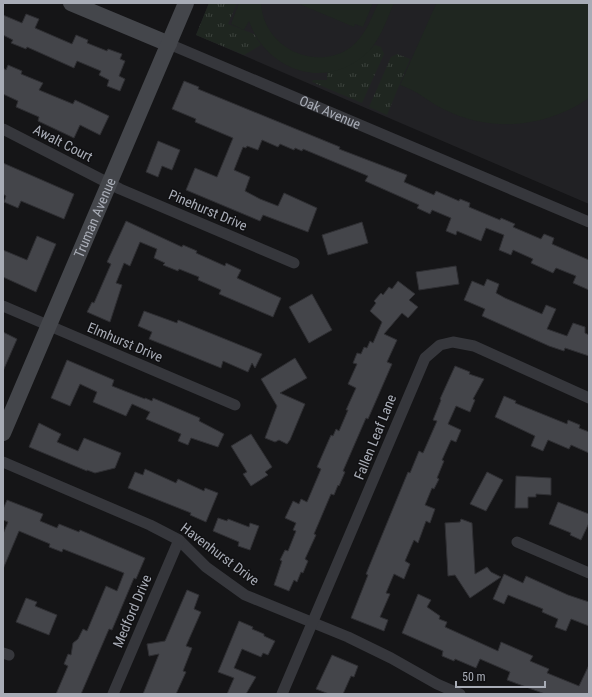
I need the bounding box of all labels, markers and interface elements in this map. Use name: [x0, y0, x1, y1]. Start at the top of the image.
street label: Oak Avenue: [297, 92, 364, 133]
street label: Awalt Court: [31, 121, 95, 165]
street label: Truman Avenue: [71, 175, 119, 260]
street label: Pinehurst Drive: [166, 186, 250, 234]
street label: Elmhurst Drive: [85, 319, 165, 365]
street label: Fallen Leaf Lane: [351, 392, 400, 482]
street label: Havenhurst Drive: [178, 519, 263, 589]
street label: Medford Drive: [109, 572, 155, 650]
scale bar: [456, 663, 545, 689]
text: 50 m: [462, 670, 486, 684]

